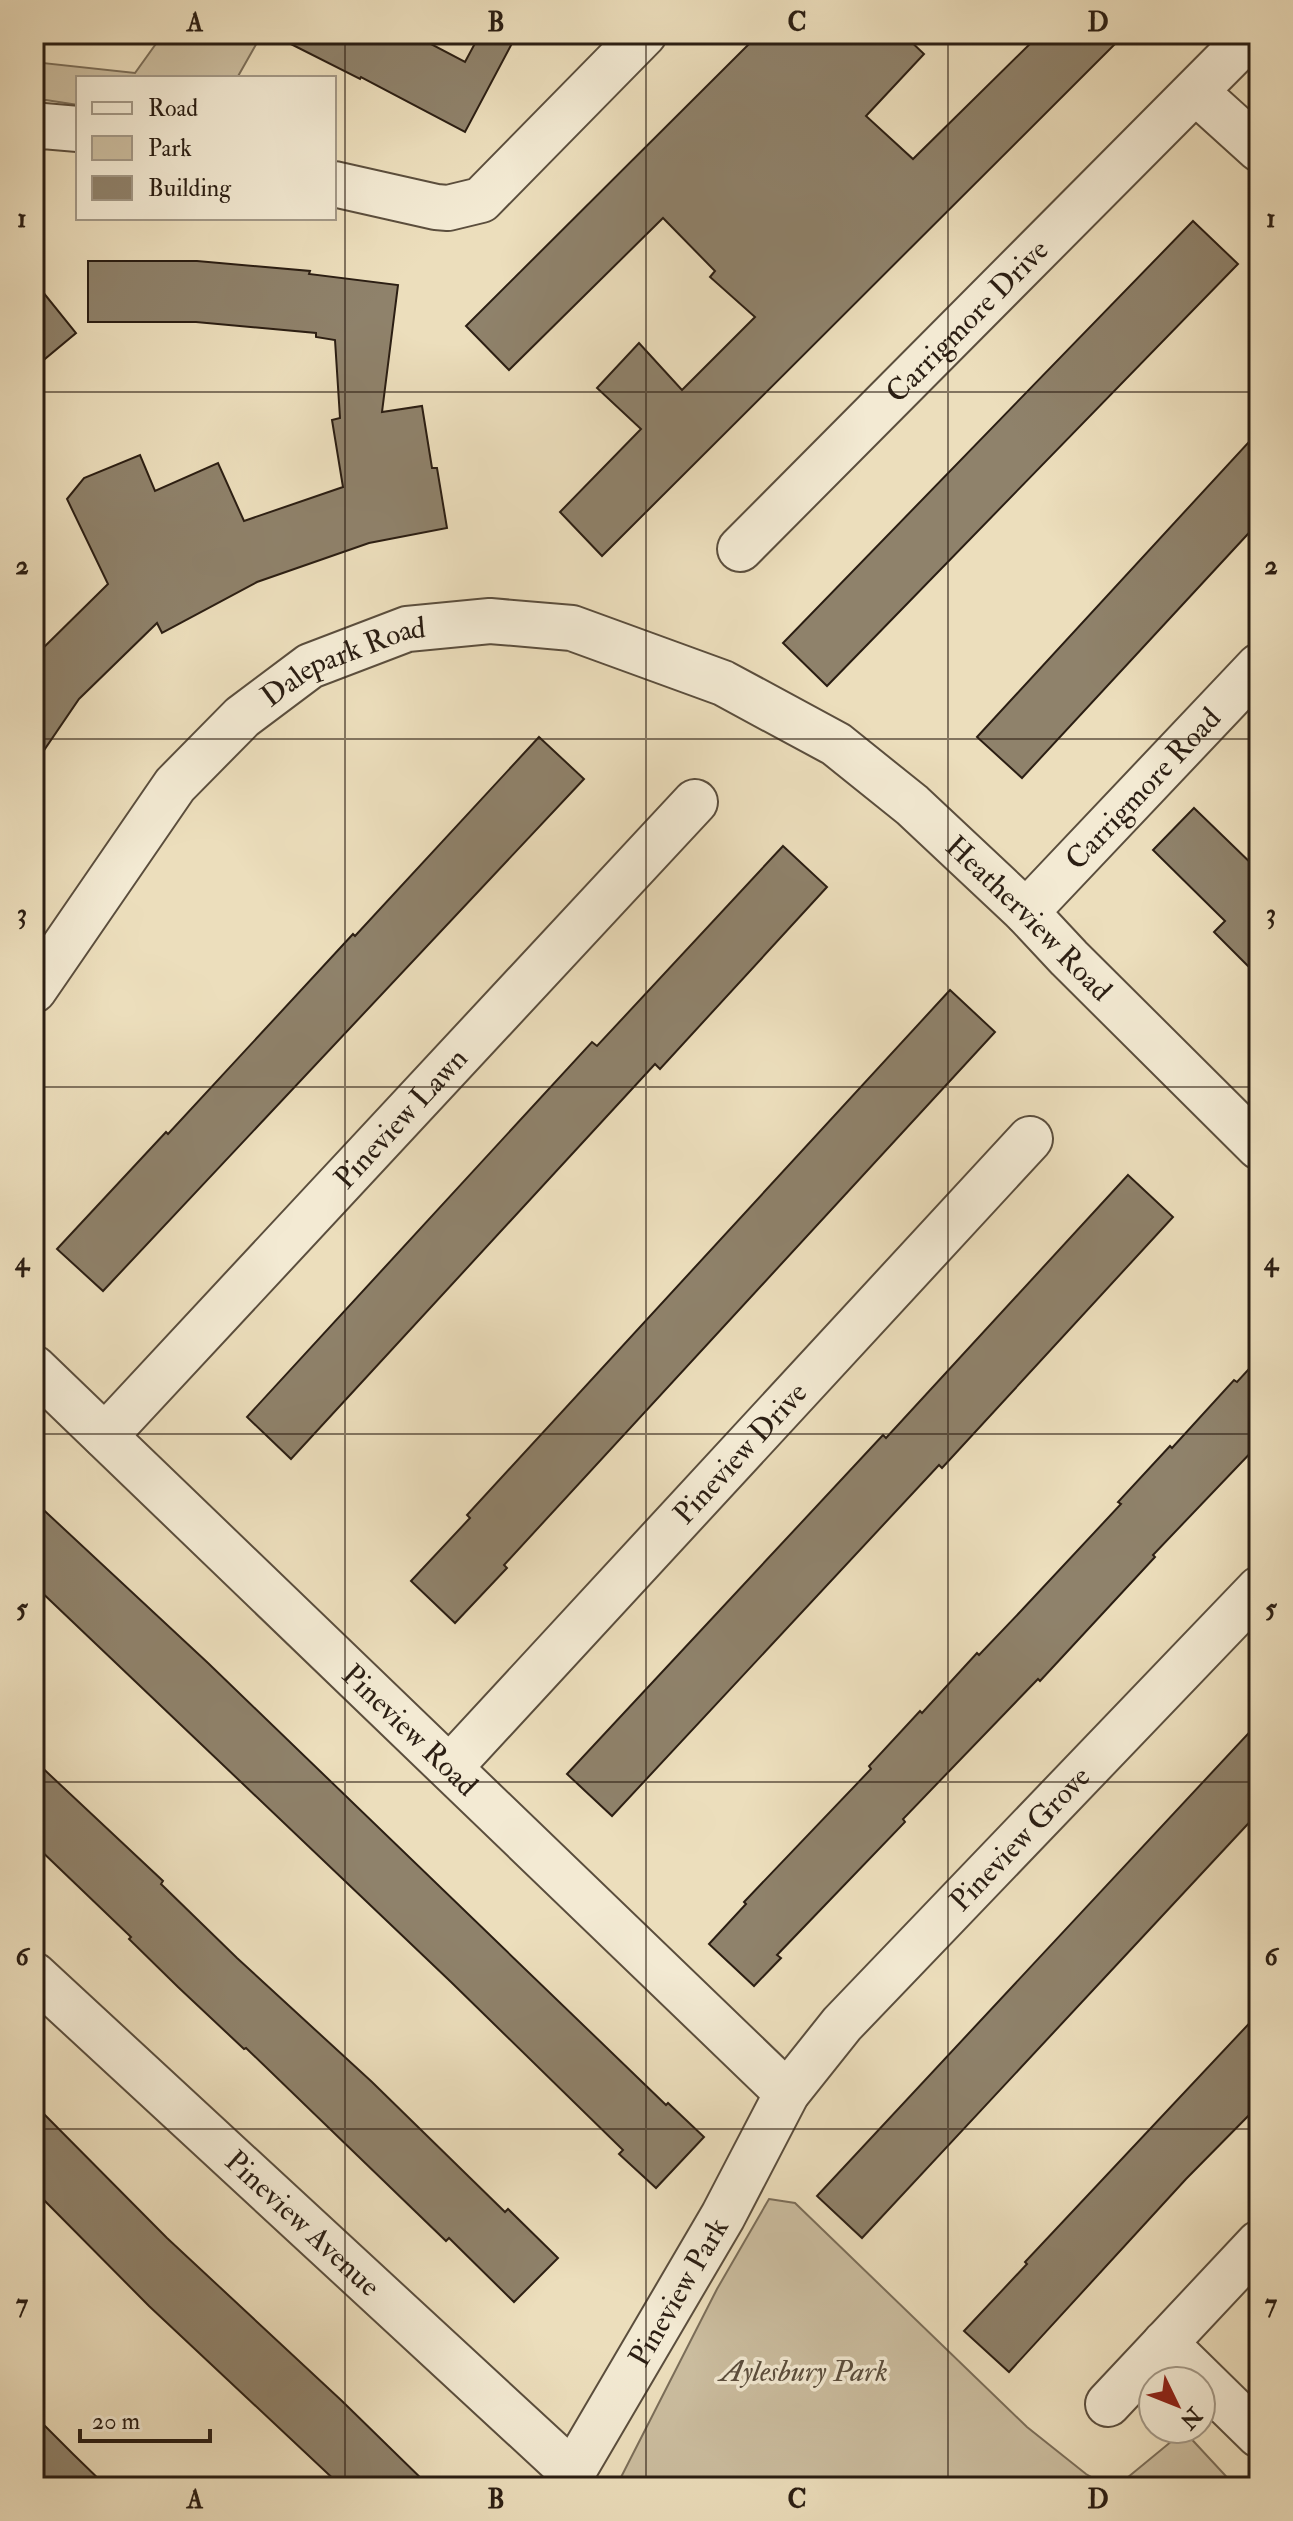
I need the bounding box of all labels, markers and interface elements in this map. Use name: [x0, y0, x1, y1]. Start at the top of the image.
text: A: [186, 7, 204, 39]
text: B: [487, 7, 505, 39]
text: C: [787, 7, 807, 39]
text: D: [1087, 7, 1109, 39]
legend: [76, 76, 336, 220]
text: Road: [148, 93, 198, 124]
text: Park: [148, 133, 192, 164]
text: Building: [148, 173, 232, 204]
text: 1: [17, 203, 27, 235]
text: 1: [1266, 203, 1276, 235]
street label: Carrigmore Drive: [878, 231, 1056, 410]
text: 2: [15, 550, 29, 582]
text: 2: [1264, 550, 1278, 582]
street label: Dalepark Road: [254, 609, 427, 715]
street label: Carrigmore Road: [1057, 700, 1229, 877]
street label: Heatherview Road: [938, 828, 1120, 1009]
text: 3: [17, 898, 27, 930]
text: 3: [1266, 898, 1276, 930]
street label: Pineview Lawn: [326, 1040, 475, 1197]
text: 4: [14, 1246, 31, 1278]
text: 4: [1263, 1246, 1280, 1278]
street label: Pineview Drive: [665, 1374, 815, 1532]
text: 5: [16, 1593, 28, 1625]
text: 5: [1265, 1593, 1277, 1625]
street label: Pineview Road: [334, 1656, 486, 1804]
street label: Pineview Grove: [942, 1758, 1098, 1919]
text: 6: [15, 1941, 30, 1973]
text: 6: [1264, 1941, 1279, 1973]
street label: Pineview Avenue: [217, 2142, 388, 2304]
street label: Pineview Park: [620, 2211, 736, 2373]
text: 7: [16, 2288, 28, 2320]
text: 7: [1265, 2288, 1277, 2320]
park label: Aylesbury Park: [717, 2353, 888, 2390]
north arrow: [1137, 2365, 1217, 2445]
scale bar: [80, 2393, 210, 2443]
text: N: [1174, 2400, 1209, 2435]
text: 20 m: [92, 2406, 141, 2437]
text: A: [186, 2484, 204, 2516]
text: B: [487, 2484, 505, 2516]
text: C: [787, 2484, 807, 2516]
text: D: [1087, 2484, 1109, 2516]

